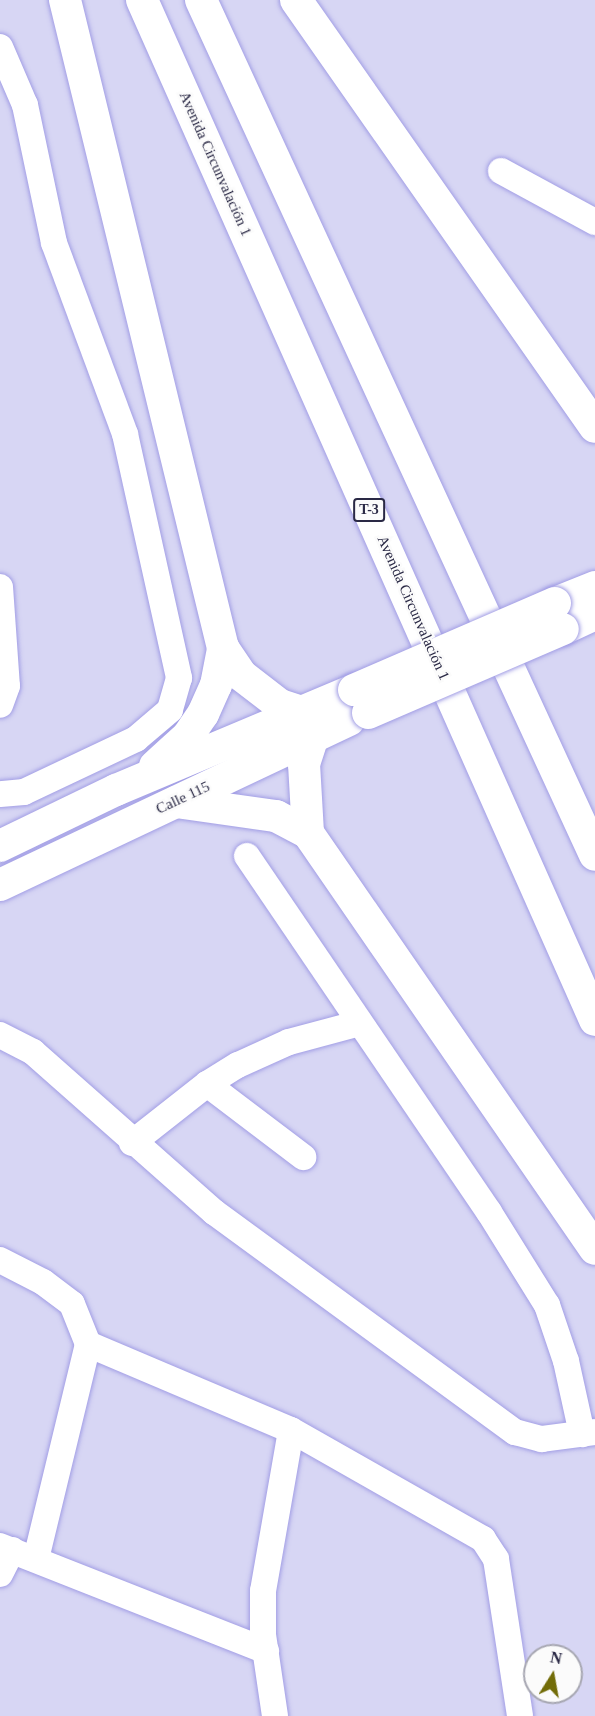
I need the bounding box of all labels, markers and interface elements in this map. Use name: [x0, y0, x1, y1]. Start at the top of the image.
street label: Avenida Circunvalación 1: [175, 89, 255, 239]
road number: T-3: [352, 499, 386, 521]
street label: Avenida Circunvalación 1: [373, 533, 453, 683]
street label: Calle 115: [153, 778, 213, 818]
north arrow: [523, 1644, 583, 1704]
text: N: [549, 1648, 563, 1667]

